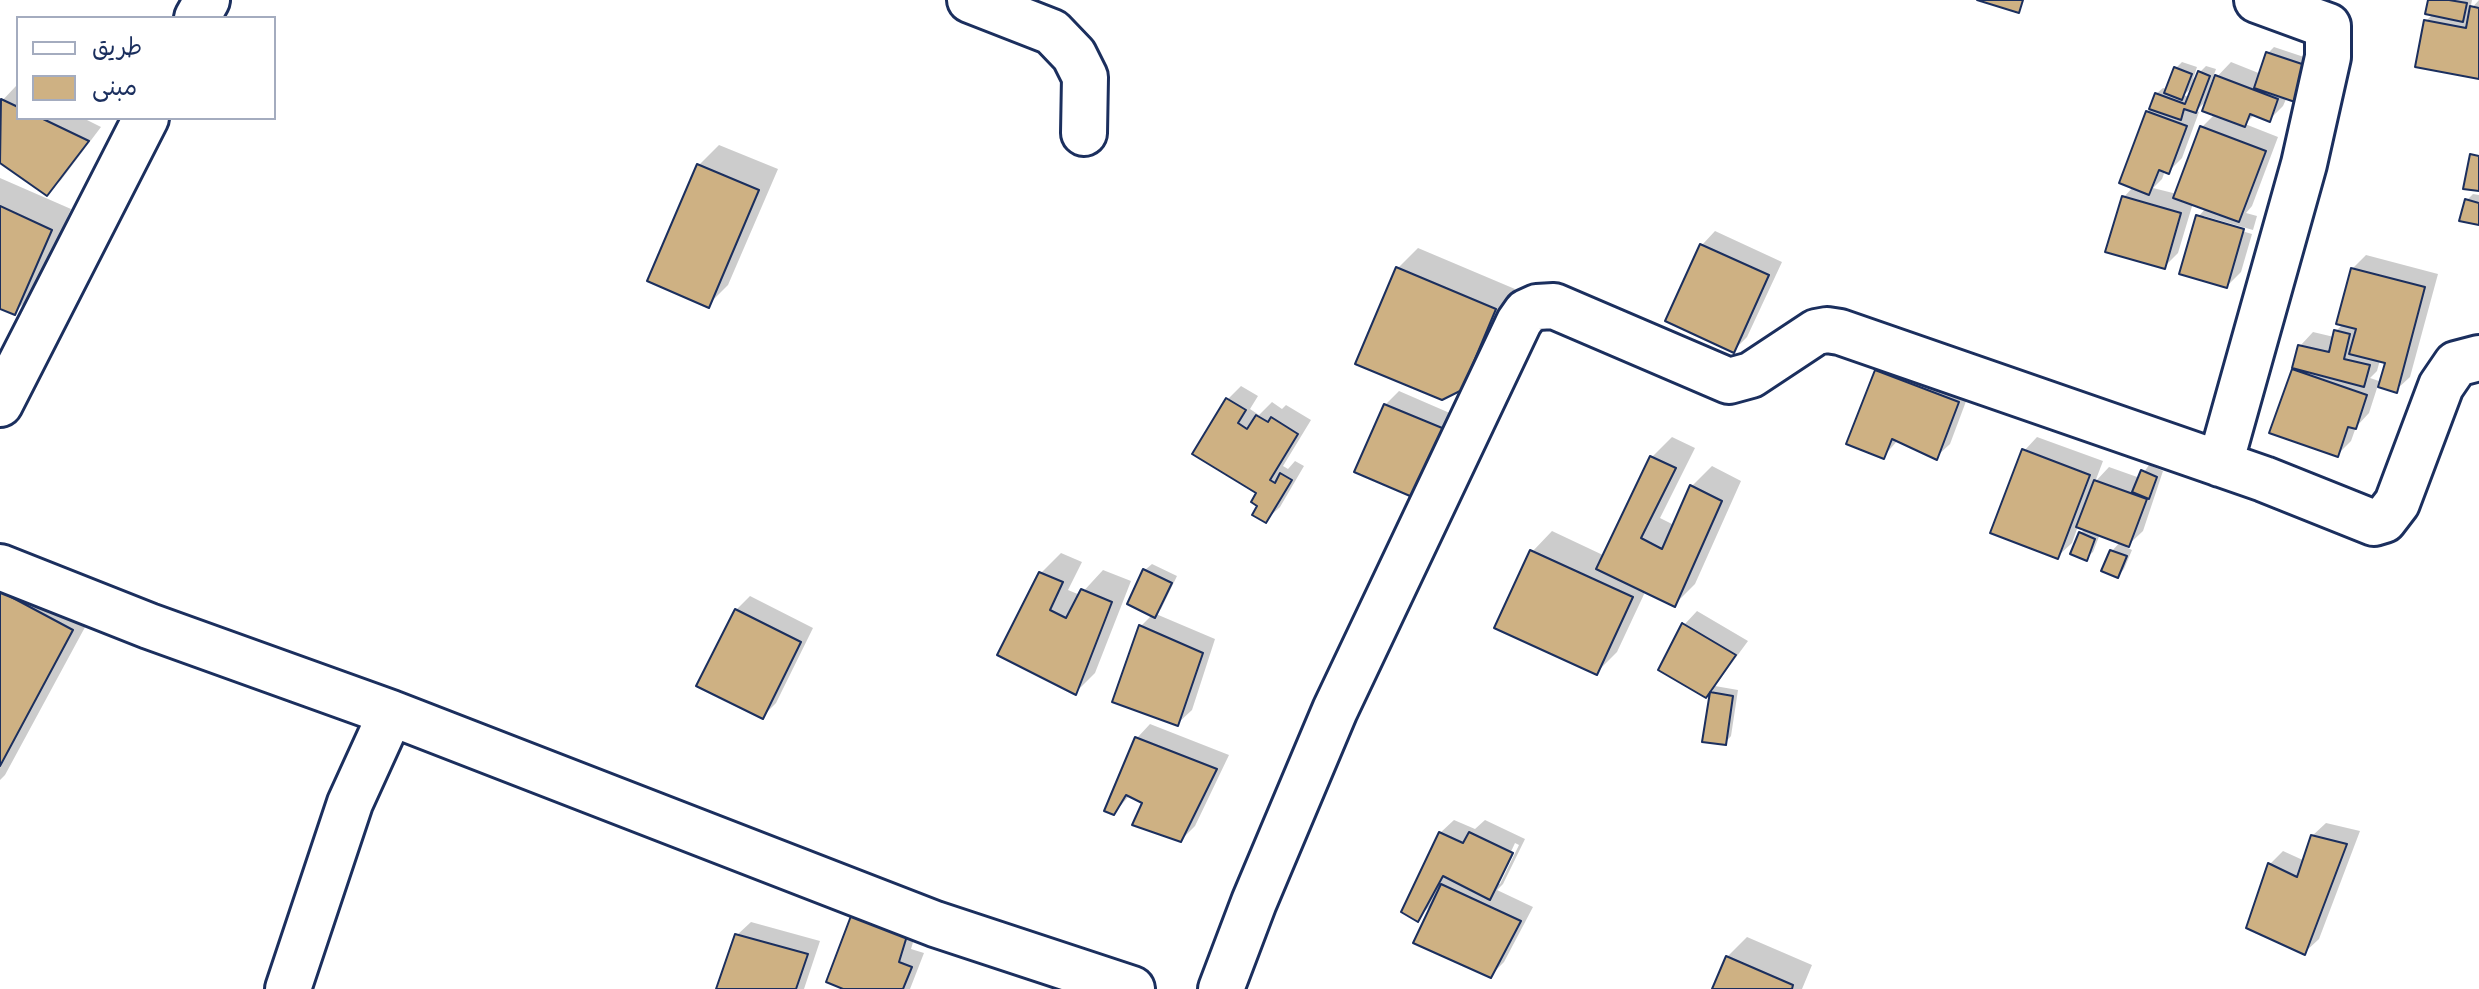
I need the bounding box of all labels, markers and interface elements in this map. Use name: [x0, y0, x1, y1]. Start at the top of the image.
legend: [16, 16, 276, 120]
text: طريق: [92, 36, 142, 65]
text: مبنى: [92, 76, 137, 105]

